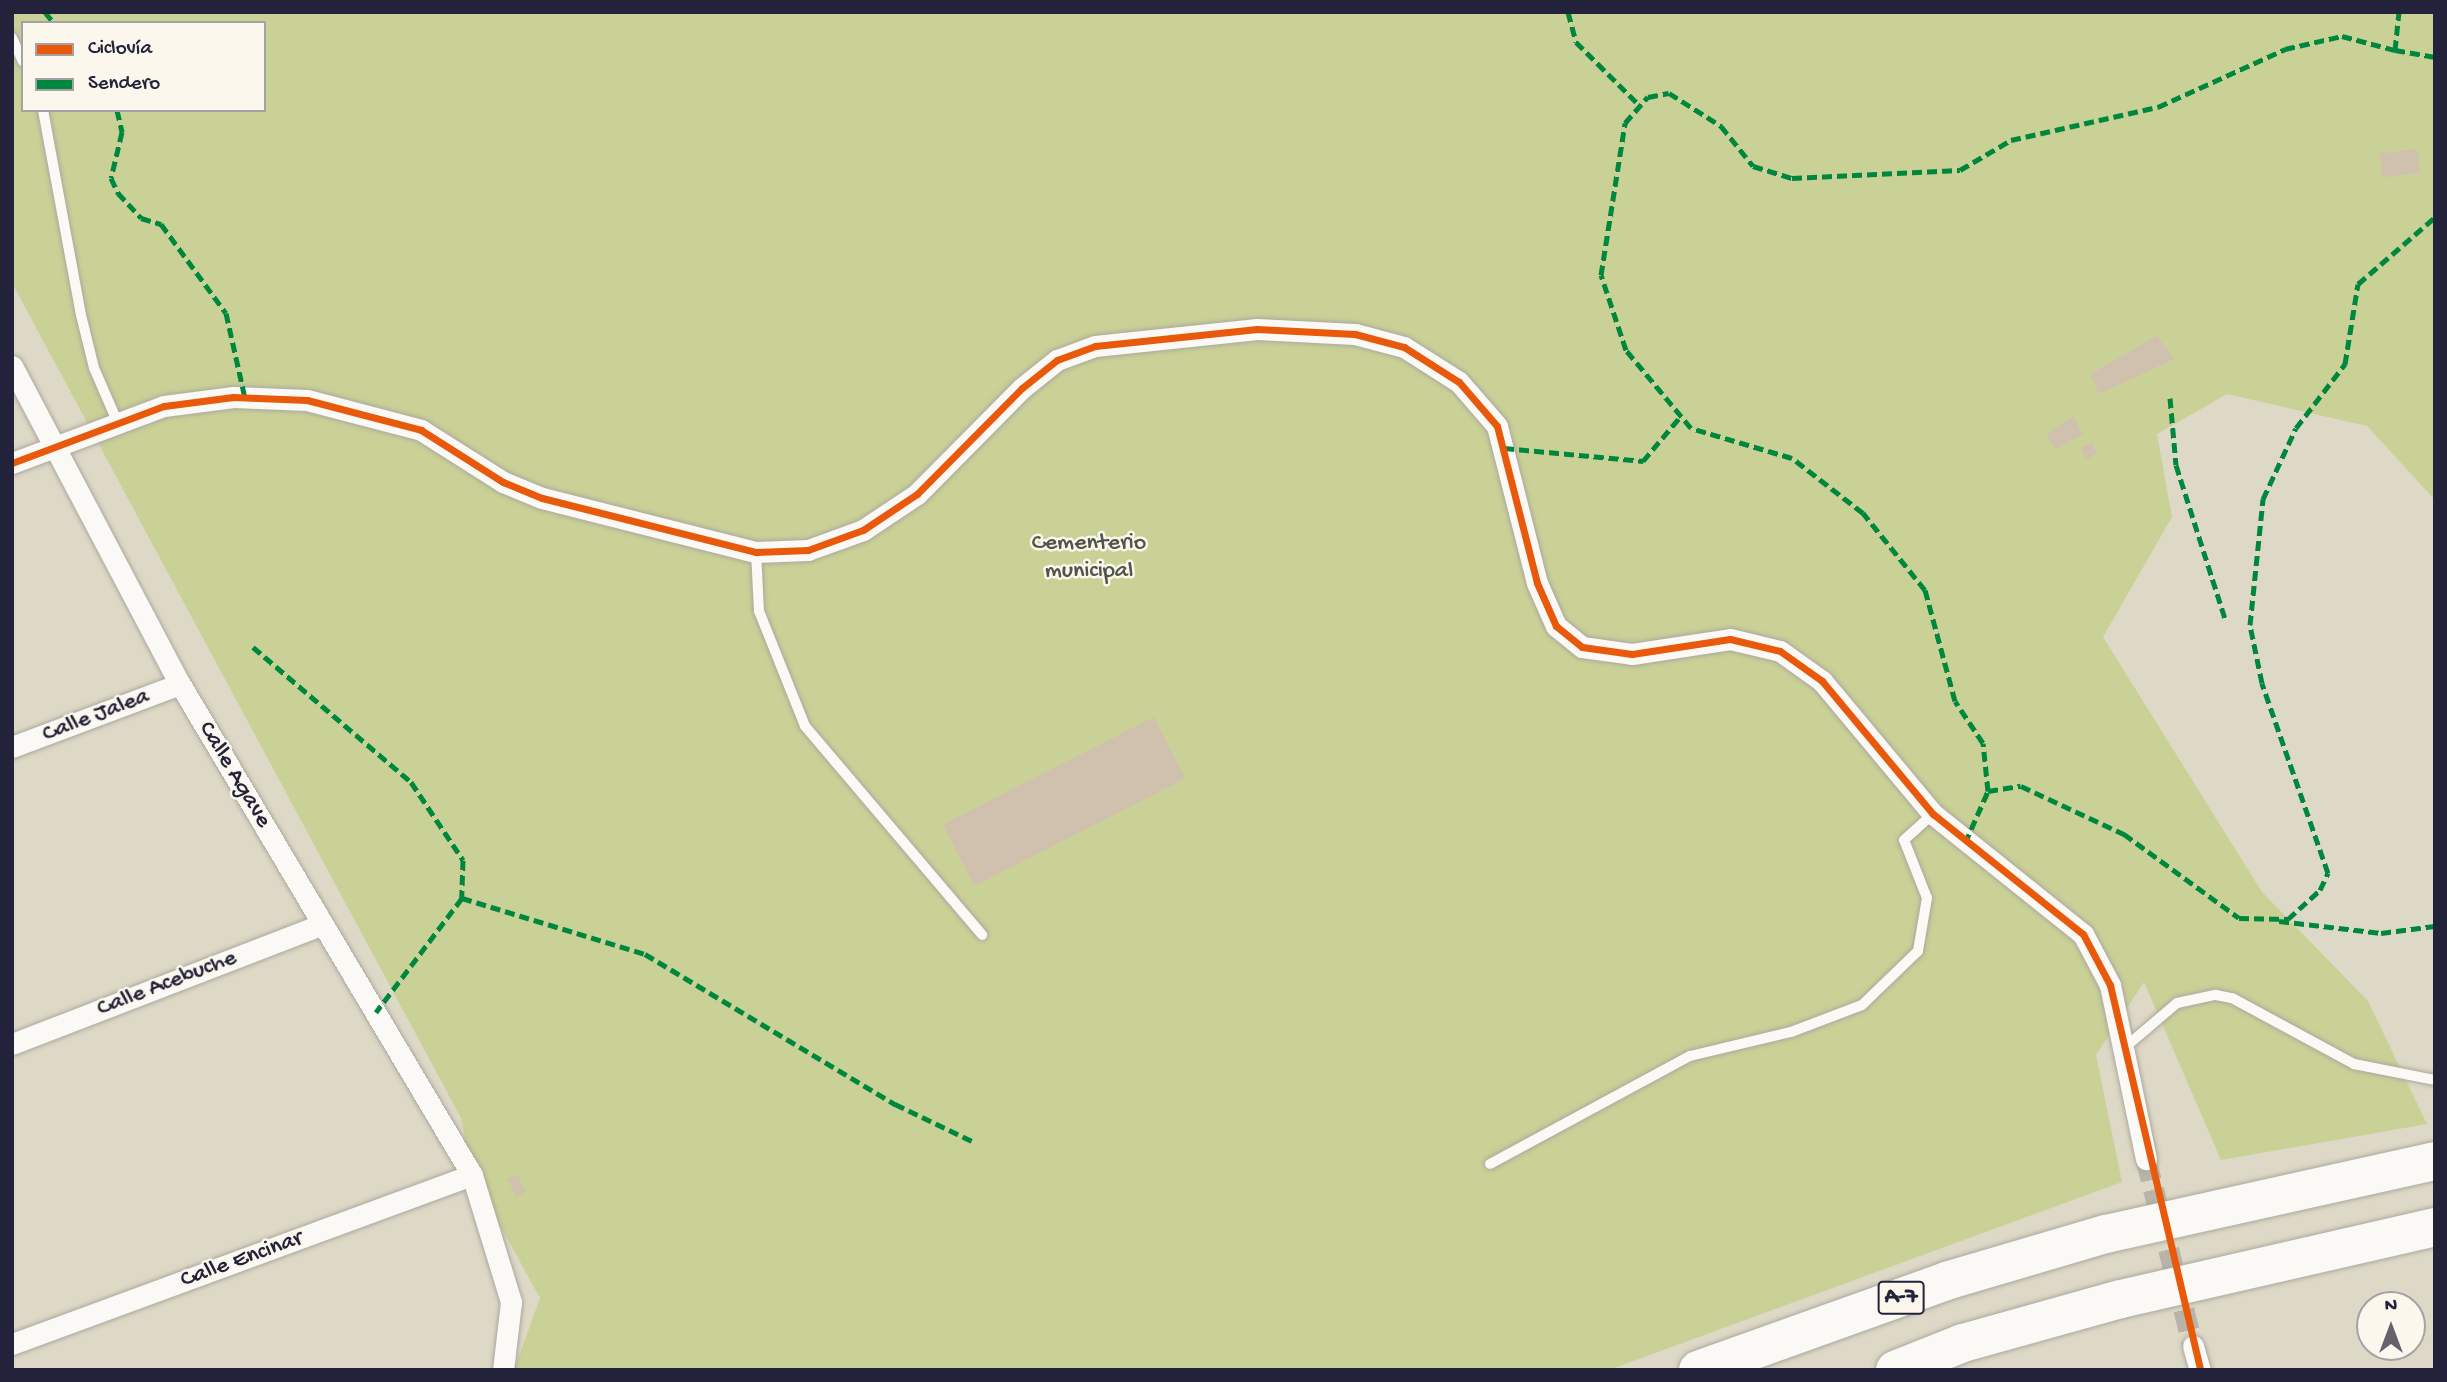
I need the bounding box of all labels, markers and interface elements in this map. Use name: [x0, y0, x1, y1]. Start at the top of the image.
legend: [21, 21, 266, 112]
text: Ciclovía: [88, 37, 152, 62]
text: Sendero: [88, 72, 160, 97]
park label: Cementerio municipal: [1032, 530, 1146, 586]
street label: Calle Jalea: [39, 682, 153, 750]
street label: Calle Agave: [191, 717, 277, 833]
street label: Calle Acebuche: [93, 944, 241, 1024]
street label: Calle Encinar: [177, 1225, 307, 1295]
road number: A-7: [1876, 1278, 1926, 1317]
north arrow: [2356, 1291, 2426, 1361]
text: N: [2385, 1295, 2397, 1318]

